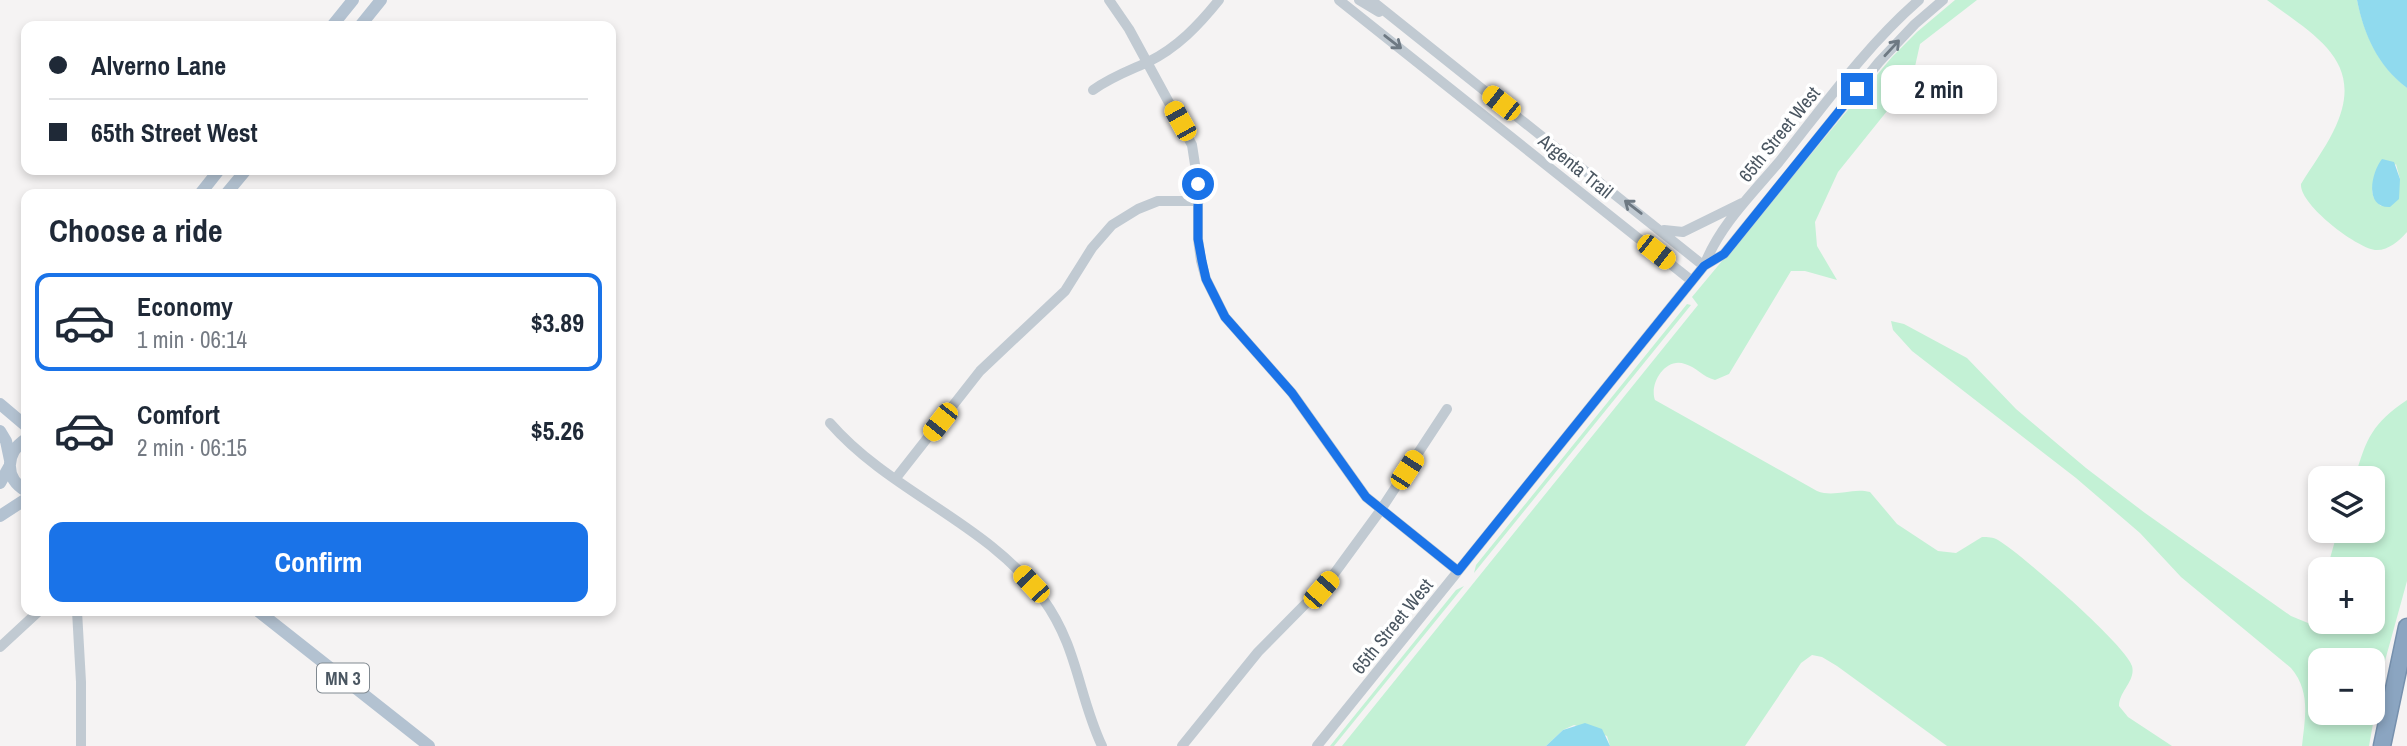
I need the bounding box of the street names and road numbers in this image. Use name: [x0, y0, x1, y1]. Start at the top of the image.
street label: 65th Street West: [1732, 80, 1826, 187]
street label: Argenta Trail: [1532, 127, 1619, 204]
street label: 65th Street West: [1345, 572, 1439, 679]
road number: MN 3: [317, 664, 369, 692]

